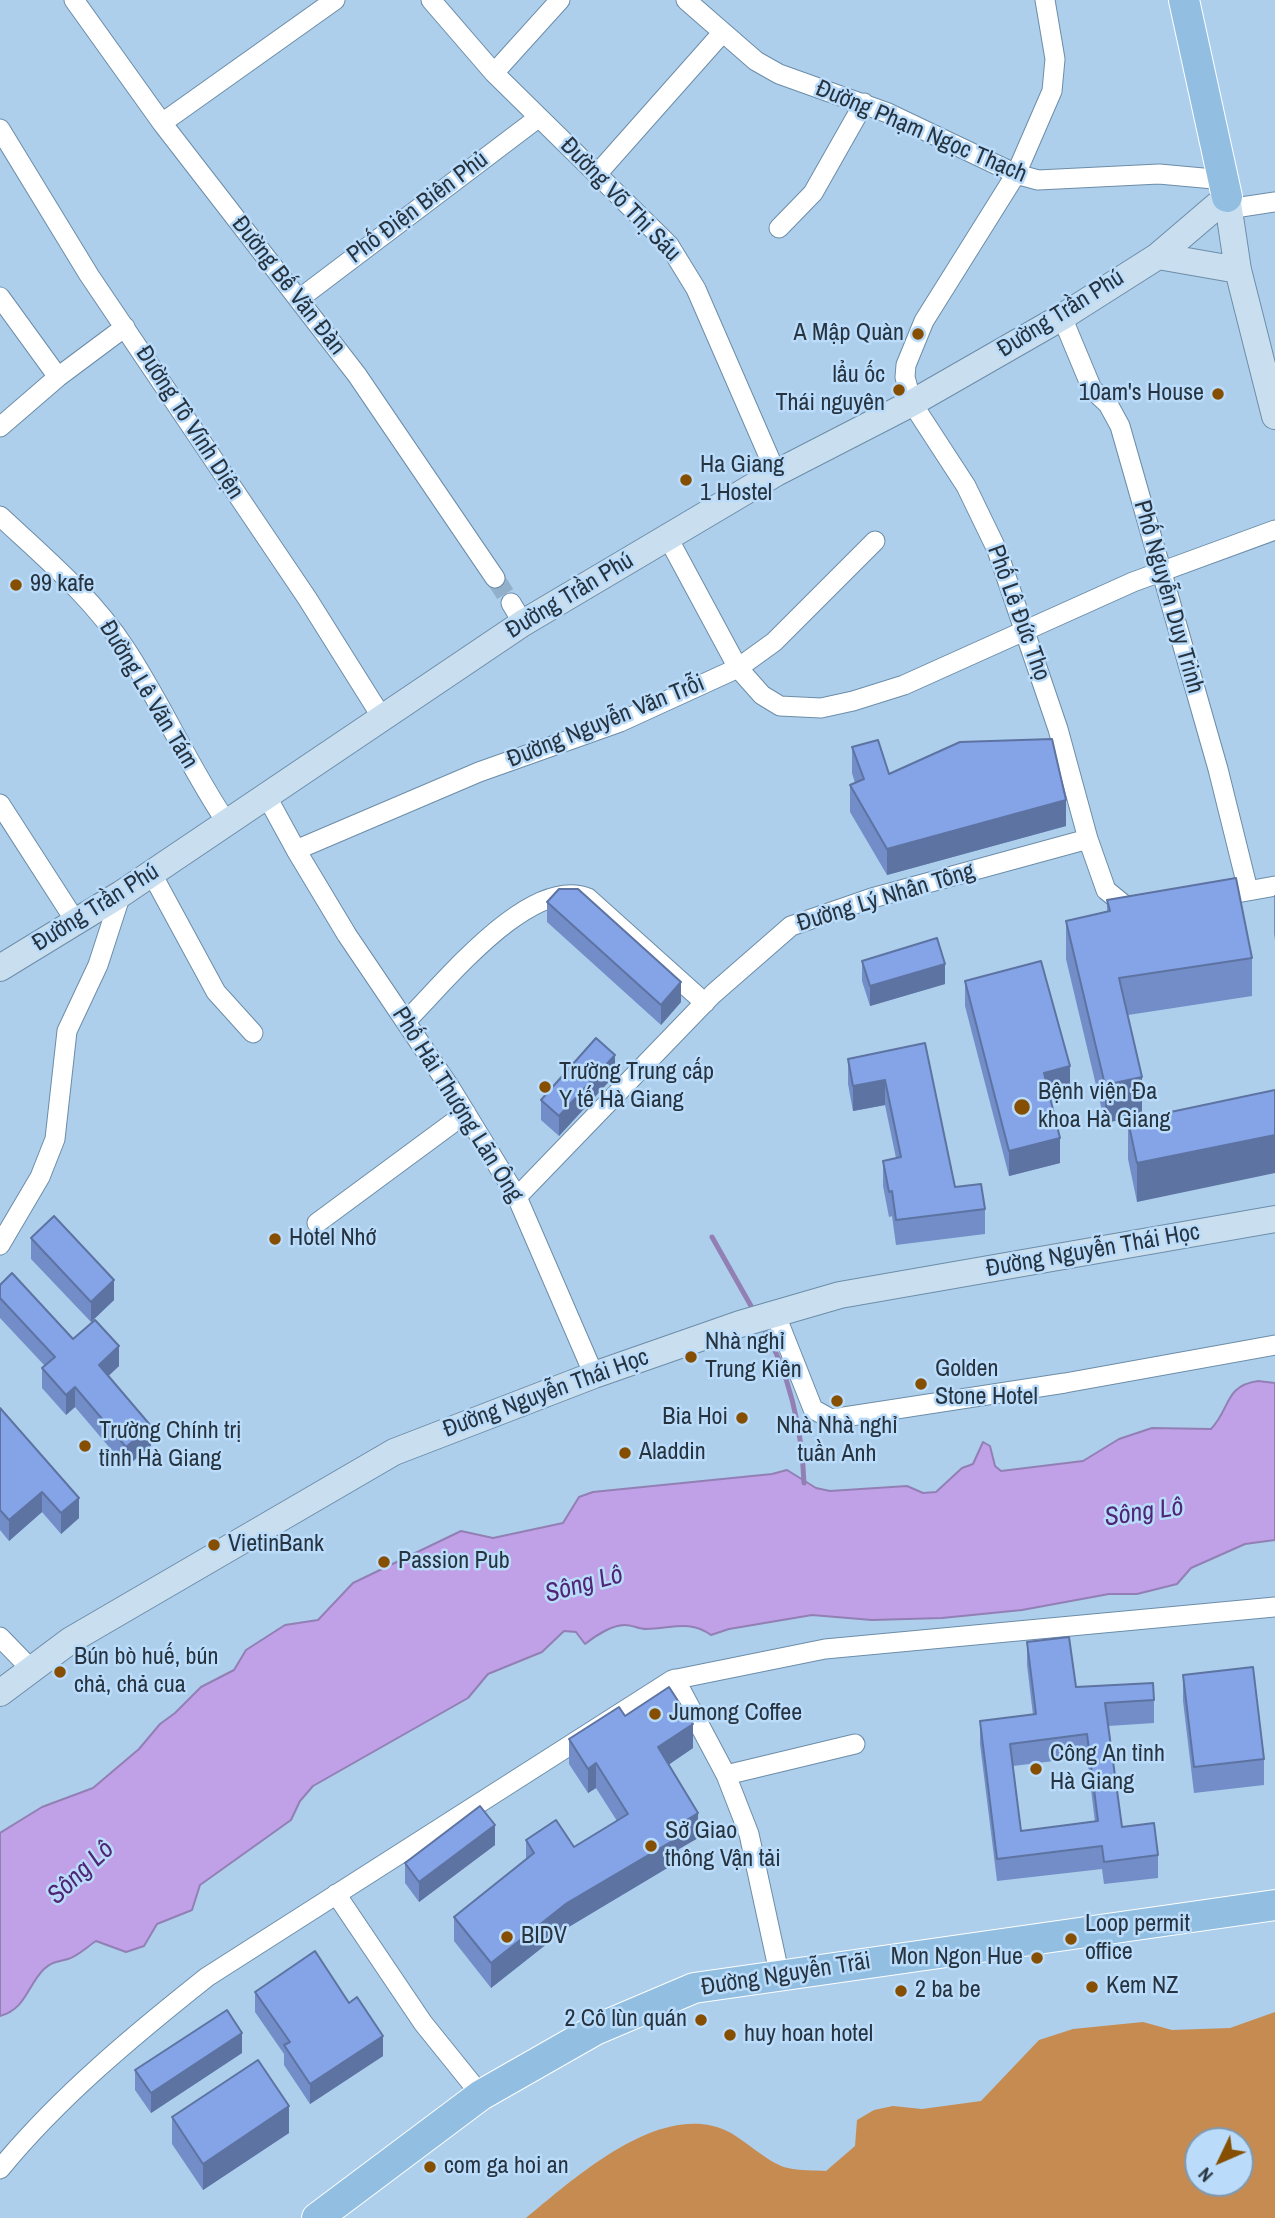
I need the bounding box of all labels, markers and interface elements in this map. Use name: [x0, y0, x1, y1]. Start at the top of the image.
street label: Đường Phạm Ngọc Thạch: [811, 75, 1031, 189]
street label: Đường Võ Thị Sáu: [554, 132, 686, 268]
street label: Phố Điện Biên Phủ: [342, 146, 494, 270]
street label: Đường Bế Văn Đàn: [225, 211, 351, 361]
street label: Đường Trần Phú: [992, 264, 1130, 364]
place label: A Mập Quàn: [794, 320, 904, 348]
marker: A Mập Quàn: [910, 326, 926, 342]
street label: Đường Tô Vĩnh Diện: [129, 341, 249, 505]
place label: lẩu ốc Thái nguyên: [776, 362, 885, 418]
place label: 10am's House: [1079, 380, 1204, 408]
marker: lẩu ốc Thái nguyên: [891, 382, 907, 398]
marker: 10am's House: [1210, 386, 1226, 402]
place label: Ha Giang 1 Hostel: [700, 452, 784, 508]
marker: Ha Giang 1 Hostel: [678, 472, 694, 488]
street label: Phố Nguyễn Duy Trinh: [1127, 497, 1209, 697]
street label: Phố Lê Đức Thọ: [980, 541, 1056, 685]
street label: Đường Trần Phú: [501, 547, 639, 645]
place label: 99 kafe: [30, 571, 95, 599]
marker: 99 kafe: [8, 577, 24, 593]
street label: Đường Lê Văn Tám: [93, 616, 203, 774]
street label: Đường Nguyễn Văn Trỗi: [503, 669, 709, 775]
street label: Đường Lý Nhân Tông: [794, 857, 978, 939]
street label: Đường Trần Phú: [27, 858, 165, 958]
street label: Phố Hải Thượng Lãn Ông: [385, 1002, 529, 1208]
place label: Trường Trung cấp Y tế Hà Giang: [559, 1059, 714, 1115]
marker: Trường Trung cấp Y tế Hà Giang: [537, 1079, 553, 1095]
place label: Bệnh viện Đa khoa Hà Giang: [1038, 1079, 1170, 1135]
marker: Bệnh viện Đa khoa Hà Giang: [1012, 1097, 1032, 1117]
street label: Đường Nguyễn Thái Học: [984, 1218, 1202, 1284]
place label: Hotel Nhớ: [289, 1225, 377, 1253]
marker: Hotel Nhớ: [267, 1231, 283, 1247]
place label: Nhà nghỉ Trung Kiên: [705, 1329, 802, 1385]
street label: Đường Nguyễn Thái Học: [439, 1343, 653, 1445]
marker: Nhà nghỉ Trung Kiên: [683, 1349, 699, 1365]
place label: Golden Stone Hotel: [935, 1356, 1038, 1412]
marker: Golden Stone Hotel: [913, 1376, 929, 1392]
marker: Nhà Nhà nghỉ tuần Anh: [829, 1393, 845, 1409]
place label: Bia Hoi: [662, 1404, 728, 1432]
marker: Bia Hoi: [734, 1410, 750, 1426]
place label: Nhà Nhà nghỉ tuần Anh: [776, 1413, 898, 1469]
place label: Trường Chính trị tỉnh Hà Giang: [99, 1418, 242, 1474]
marker: Trường Chính trị tỉnh Hà Giang: [77, 1438, 93, 1454]
place label: Aladdin: [639, 1439, 706, 1467]
marker: Aladdin: [617, 1445, 633, 1461]
water label: Sông Lô: [1103, 1492, 1185, 1534]
place label: VietinBank: [228, 1531, 324, 1559]
marker: VietinBank: [206, 1537, 222, 1553]
place label: Passion Pub: [398, 1548, 510, 1576]
marker: Passion Pub: [376, 1554, 392, 1570]
water label: Sông Lô: [542, 1560, 626, 1610]
place label: Bún bò huế, bún chả, chả cua: [74, 1644, 218, 1700]
marker: Bún bò huế, bún chả, chả cua: [52, 1664, 68, 1680]
place label: Jumong Coffee: [669, 1700, 802, 1728]
marker: Jumong Coffee: [647, 1706, 663, 1722]
place label: Công An tỉnh Hà Giang: [1050, 1741, 1165, 1797]
marker: Công An tỉnh Hà Giang: [1028, 1761, 1044, 1777]
place label: Sở Giao thông Vận tải: [665, 1818, 781, 1874]
water label: Sông Lô: [41, 1835, 121, 1911]
marker: Sở Giao thông Vận tải: [643, 1838, 659, 1854]
place label: Loop permit office: [1085, 1911, 1190, 1967]
place label: BIDV: [521, 1923, 567, 1951]
marker: BIDV: [499, 1929, 515, 1945]
marker: Loop permit office: [1063, 1931, 1079, 1947]
place label: Mon Ngon Hue: [891, 1944, 1023, 1972]
street label: Đường Nguyễn Trãi: [699, 1947, 873, 2003]
marker: Mon Ngon Hue: [1029, 1950, 1045, 1966]
place label: Kem NZ: [1106, 1973, 1178, 2001]
place label: 2 ba be: [915, 1977, 981, 2005]
marker: Kem NZ: [1084, 1979, 1100, 1995]
marker: 2 ba be: [893, 1983, 909, 1999]
place label: 2 Cô lùn quán: [564, 2006, 687, 2034]
marker: 2 Cô lùn quán: [693, 2012, 709, 2028]
place label: huy hoan hotel: [744, 2021, 873, 2049]
marker: huy hoan hotel: [722, 2027, 738, 2043]
north arrow: [1184, 2127, 1254, 2197]
place label: com ga hoi an: [444, 2153, 569, 2181]
marker: com ga hoi an: [422, 2159, 438, 2175]
text: N: [1192, 2162, 1219, 2188]

